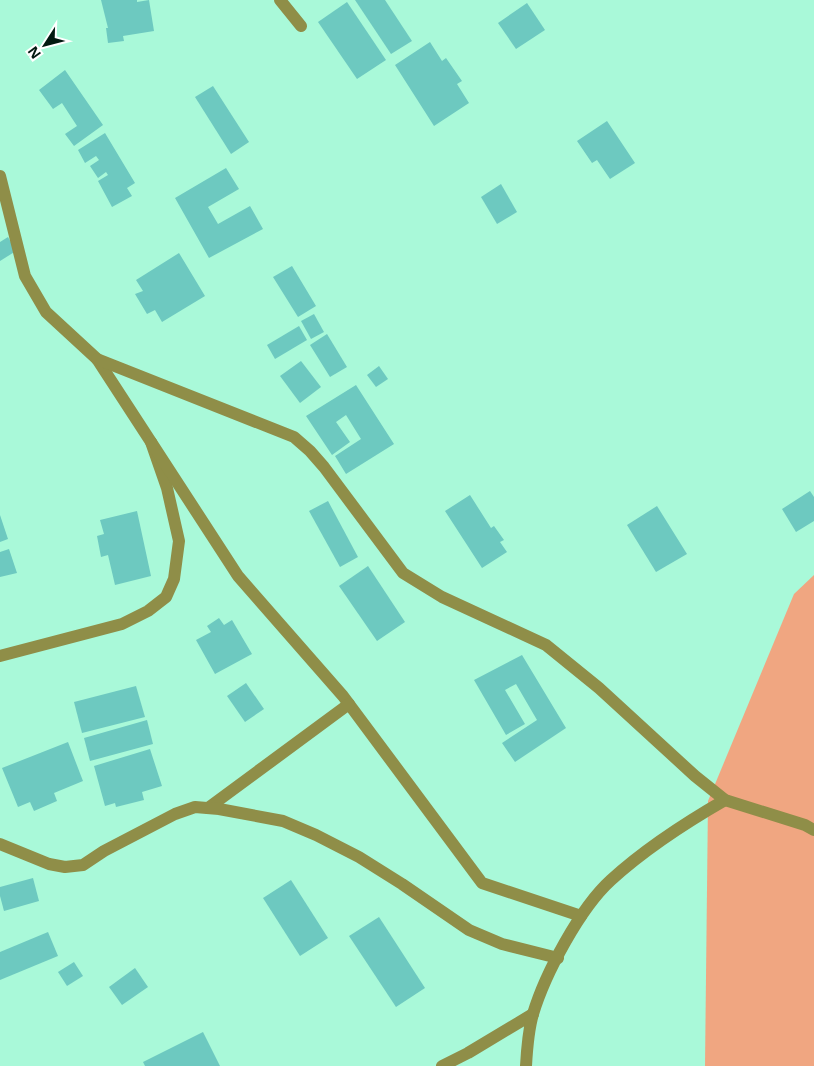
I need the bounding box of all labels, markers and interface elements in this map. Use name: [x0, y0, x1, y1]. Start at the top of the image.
north arrow: [20, 20, 70, 70]
text: N: [23, 43, 45, 63]

